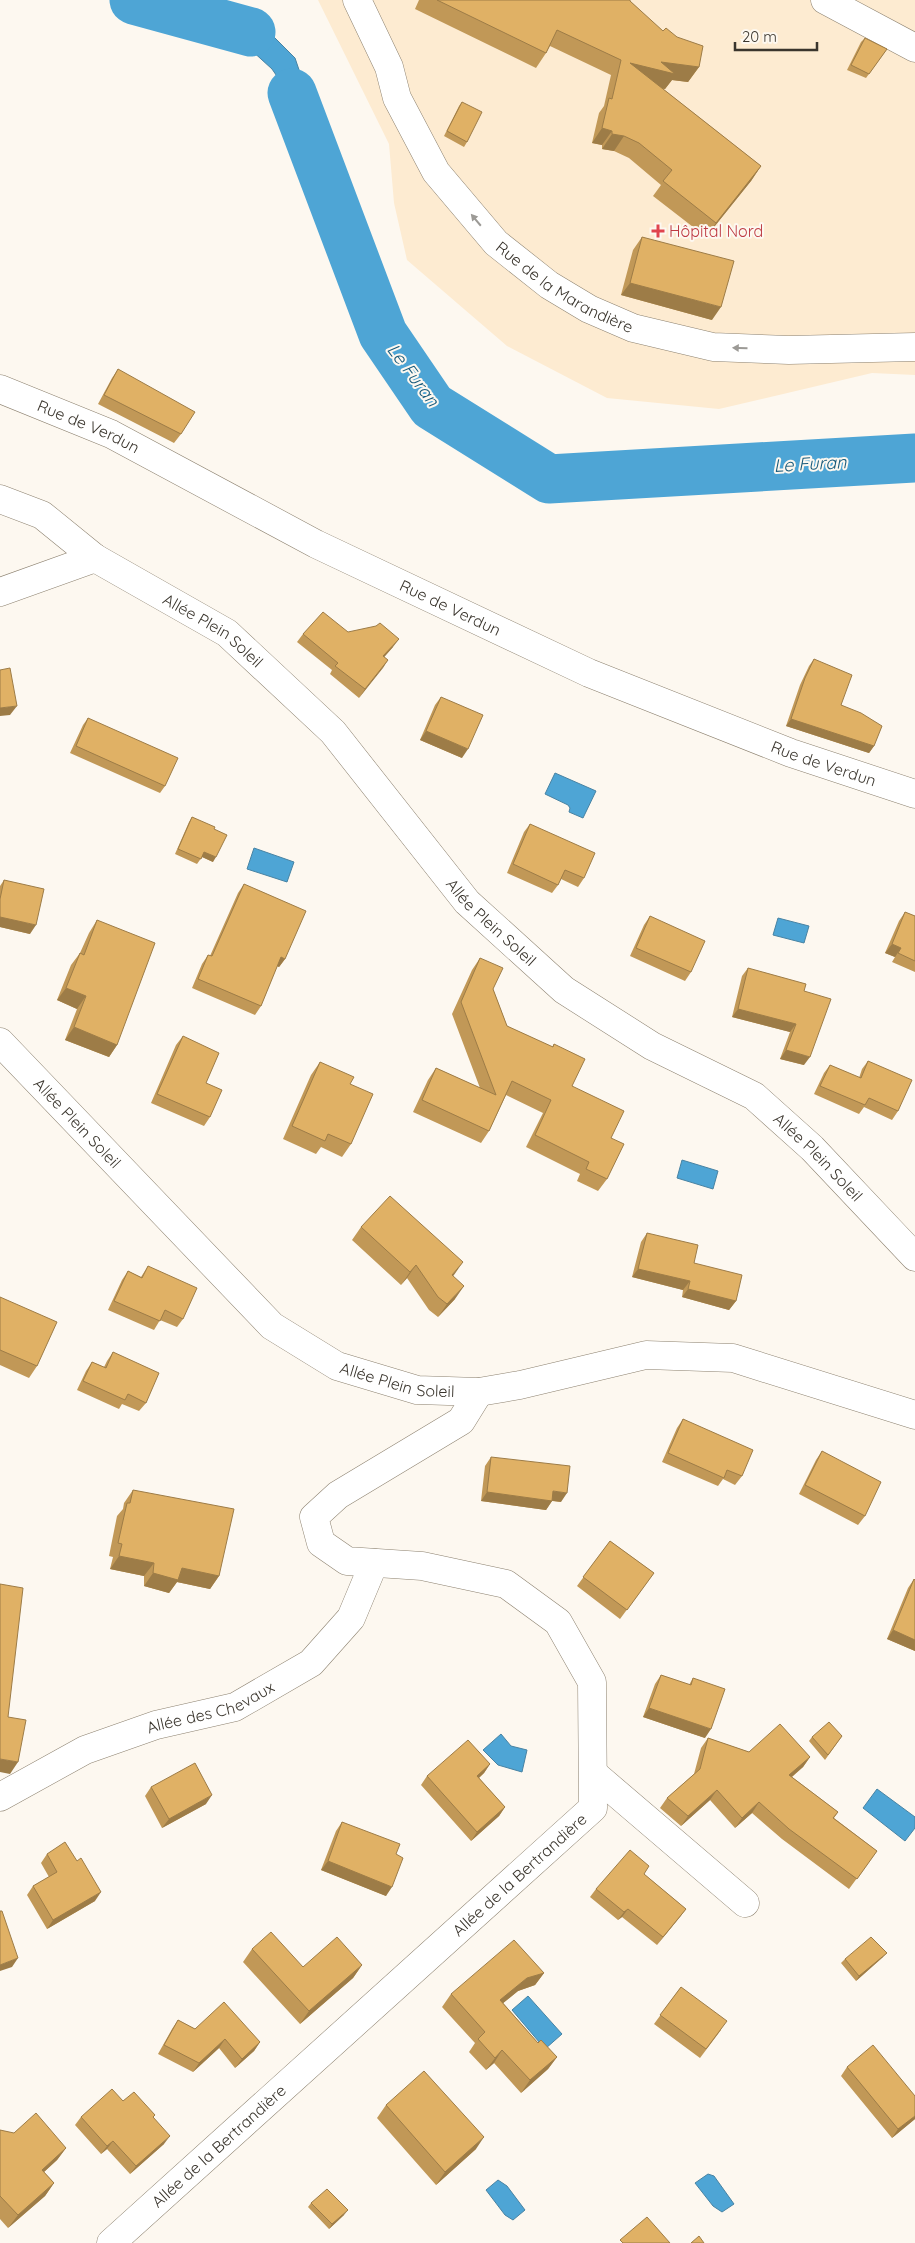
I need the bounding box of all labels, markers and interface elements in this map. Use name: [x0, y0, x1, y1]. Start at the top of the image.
scale bar: [735, 20, 818, 52]
text: 20 m: [742, 27, 777, 46]
one-way arrow: [471, 213, 482, 226]
place label: Hôpital Nord: [669, 221, 763, 241]
marker: Hôpital Nord: [651, 224, 665, 238]
street label: Rue de la Marandière: [492, 237, 636, 337]
water label: Le Furan: [382, 339, 445, 411]
one-way arrow: [732, 344, 748, 352]
street label: Rue de Verdun: [34, 395, 143, 457]
water label: Le Furan: [773, 450, 848, 477]
street label: Rue de Verdun: [396, 575, 504, 640]
street label: Allée Plein Soleil: [160, 589, 267, 672]
street label: Rue de Verdun: [768, 736, 879, 790]
street label: Allée Plein Soleil: [442, 874, 541, 970]
street label: Allée Plein Soleil: [30, 1074, 125, 1172]
street label: Allée Plein Soleil: [770, 1108, 867, 1205]
street label: Allée Plein Soleil: [338, 1357, 455, 1401]
street label: Allée des Chevaux: [144, 1676, 278, 1738]
street label: Allée de la Bertrandière: [448, 1809, 591, 1940]
street label: Allée de la Bertrandière: [147, 2080, 290, 2212]

